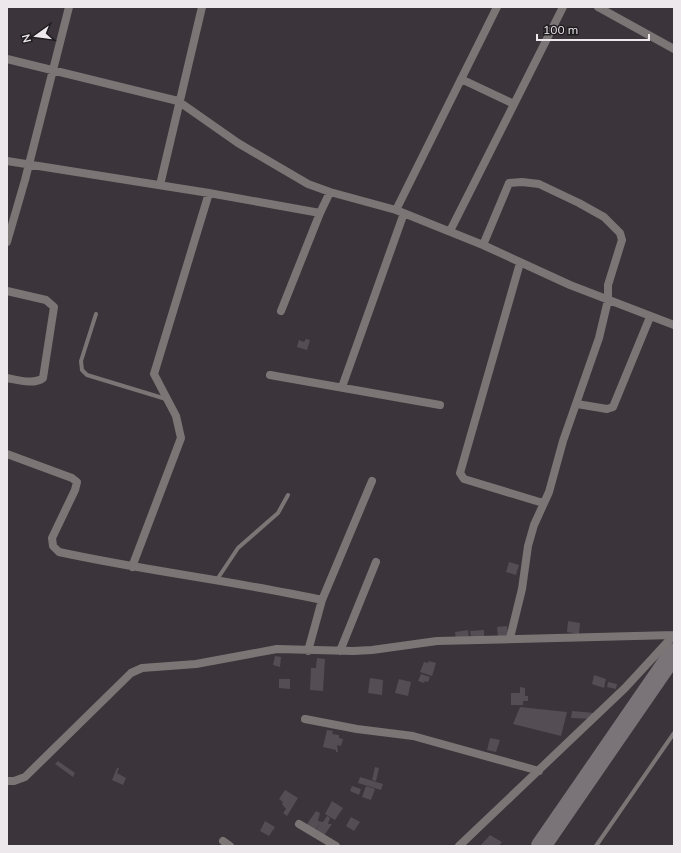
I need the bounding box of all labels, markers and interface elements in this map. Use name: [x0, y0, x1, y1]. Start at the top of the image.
north arrow: [16, 16, 56, 56]
scale bar: [537, 16, 649, 42]
text: 100 m: [543, 22, 578, 37]
text: N: [18, 33, 34, 44]

